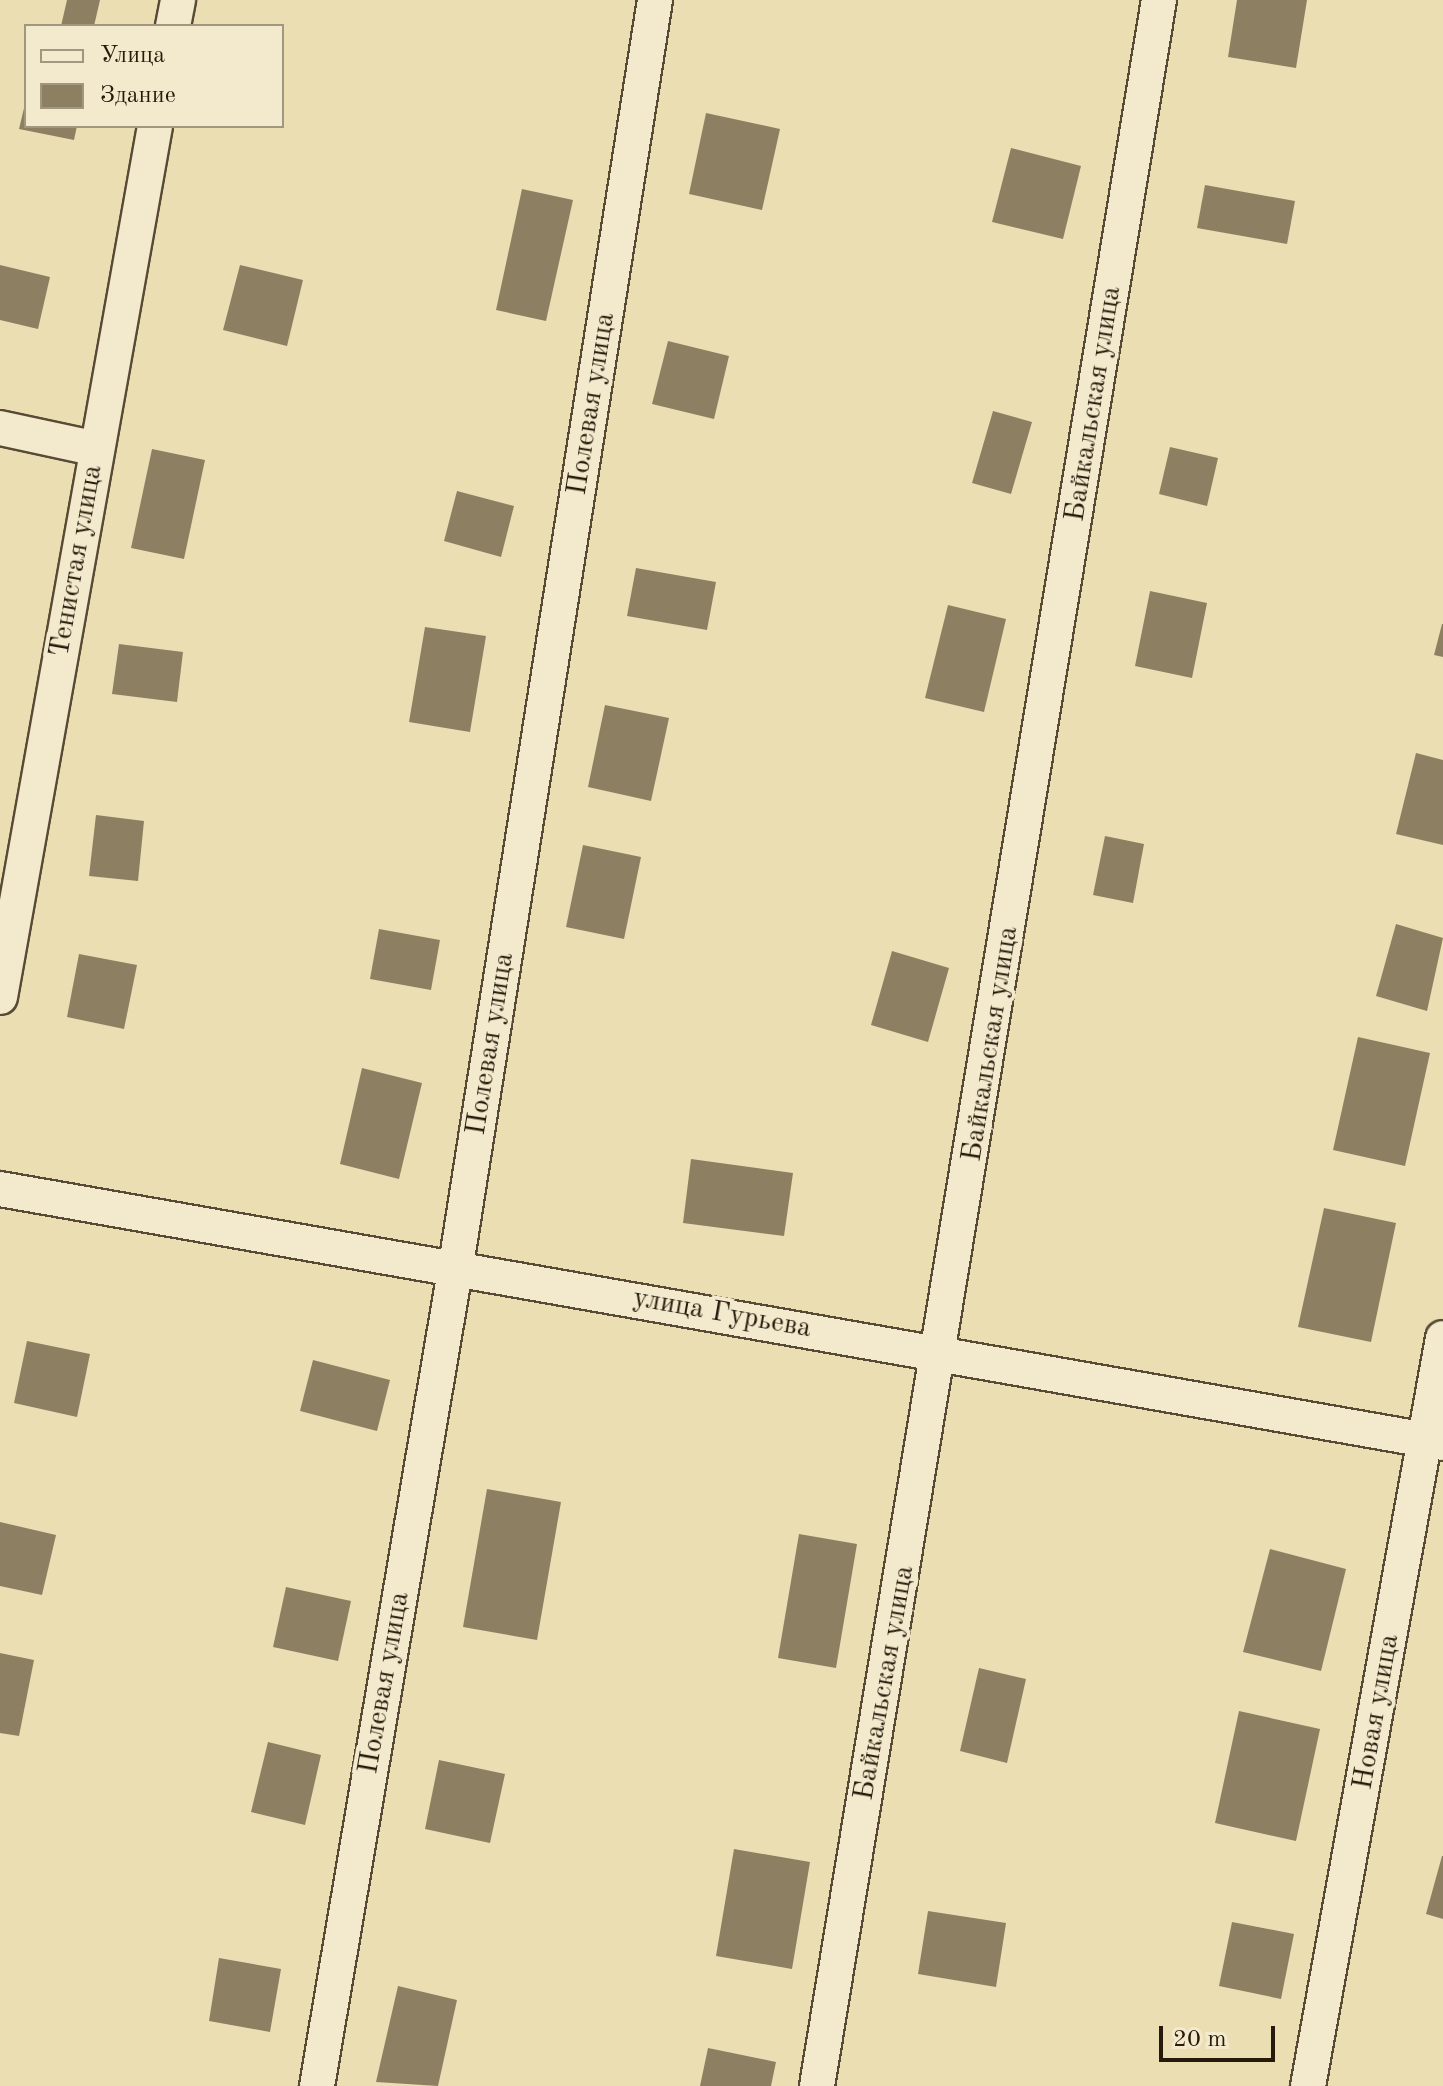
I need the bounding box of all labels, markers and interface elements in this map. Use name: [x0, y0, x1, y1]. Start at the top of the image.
legend: [24, 24, 284, 128]
text: Улица: [100, 44, 165, 68]
text: Здание: [100, 84, 176, 108]
street label: Байкальская улица: [1059, 284, 1129, 524]
street label: Полевая улица: [561, 310, 623, 498]
street label: Тенистая улица: [44, 462, 110, 660]
street label: Байкальская улица: [956, 924, 1026, 1164]
street label: Полевая улица: [460, 950, 522, 1138]
street label: улица Гурьева: [630, 1282, 814, 1346]
street label: Байкальская улица: [848, 1563, 922, 1803]
street label: Полевая улица: [352, 1589, 418, 1777]
street label: Новая улица: [1347, 1632, 1407, 1792]
scale bar: [1163, 2010, 1279, 2060]
text: 20 m: [1173, 2028, 1227, 2052]

